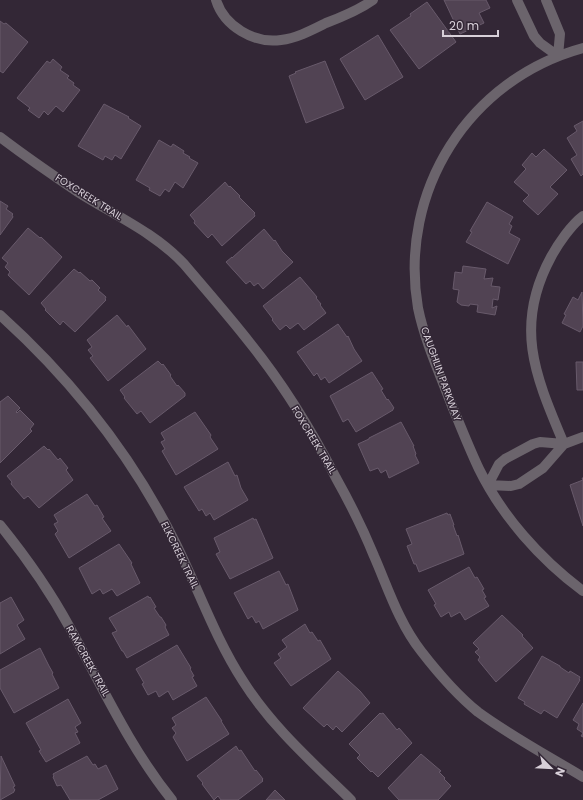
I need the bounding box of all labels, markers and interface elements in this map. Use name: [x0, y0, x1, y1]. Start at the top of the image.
scale bar: [443, 12, 498, 38]
text: 20 m: [449, 17, 479, 34]
street label: FOXCREEK TRAIL: [52, 170, 126, 224]
street label: CAUGHLIN PARKWAY: [417, 325, 465, 423]
street label: FOXCREEK TRAIL: [288, 403, 341, 477]
street label: ELKCREEK TRAIL: [157, 519, 203, 592]
street label: RAMCREEK TRAIL: [62, 623, 114, 700]
north arrow: [531, 748, 571, 788]
text: N: [551, 765, 569, 779]

